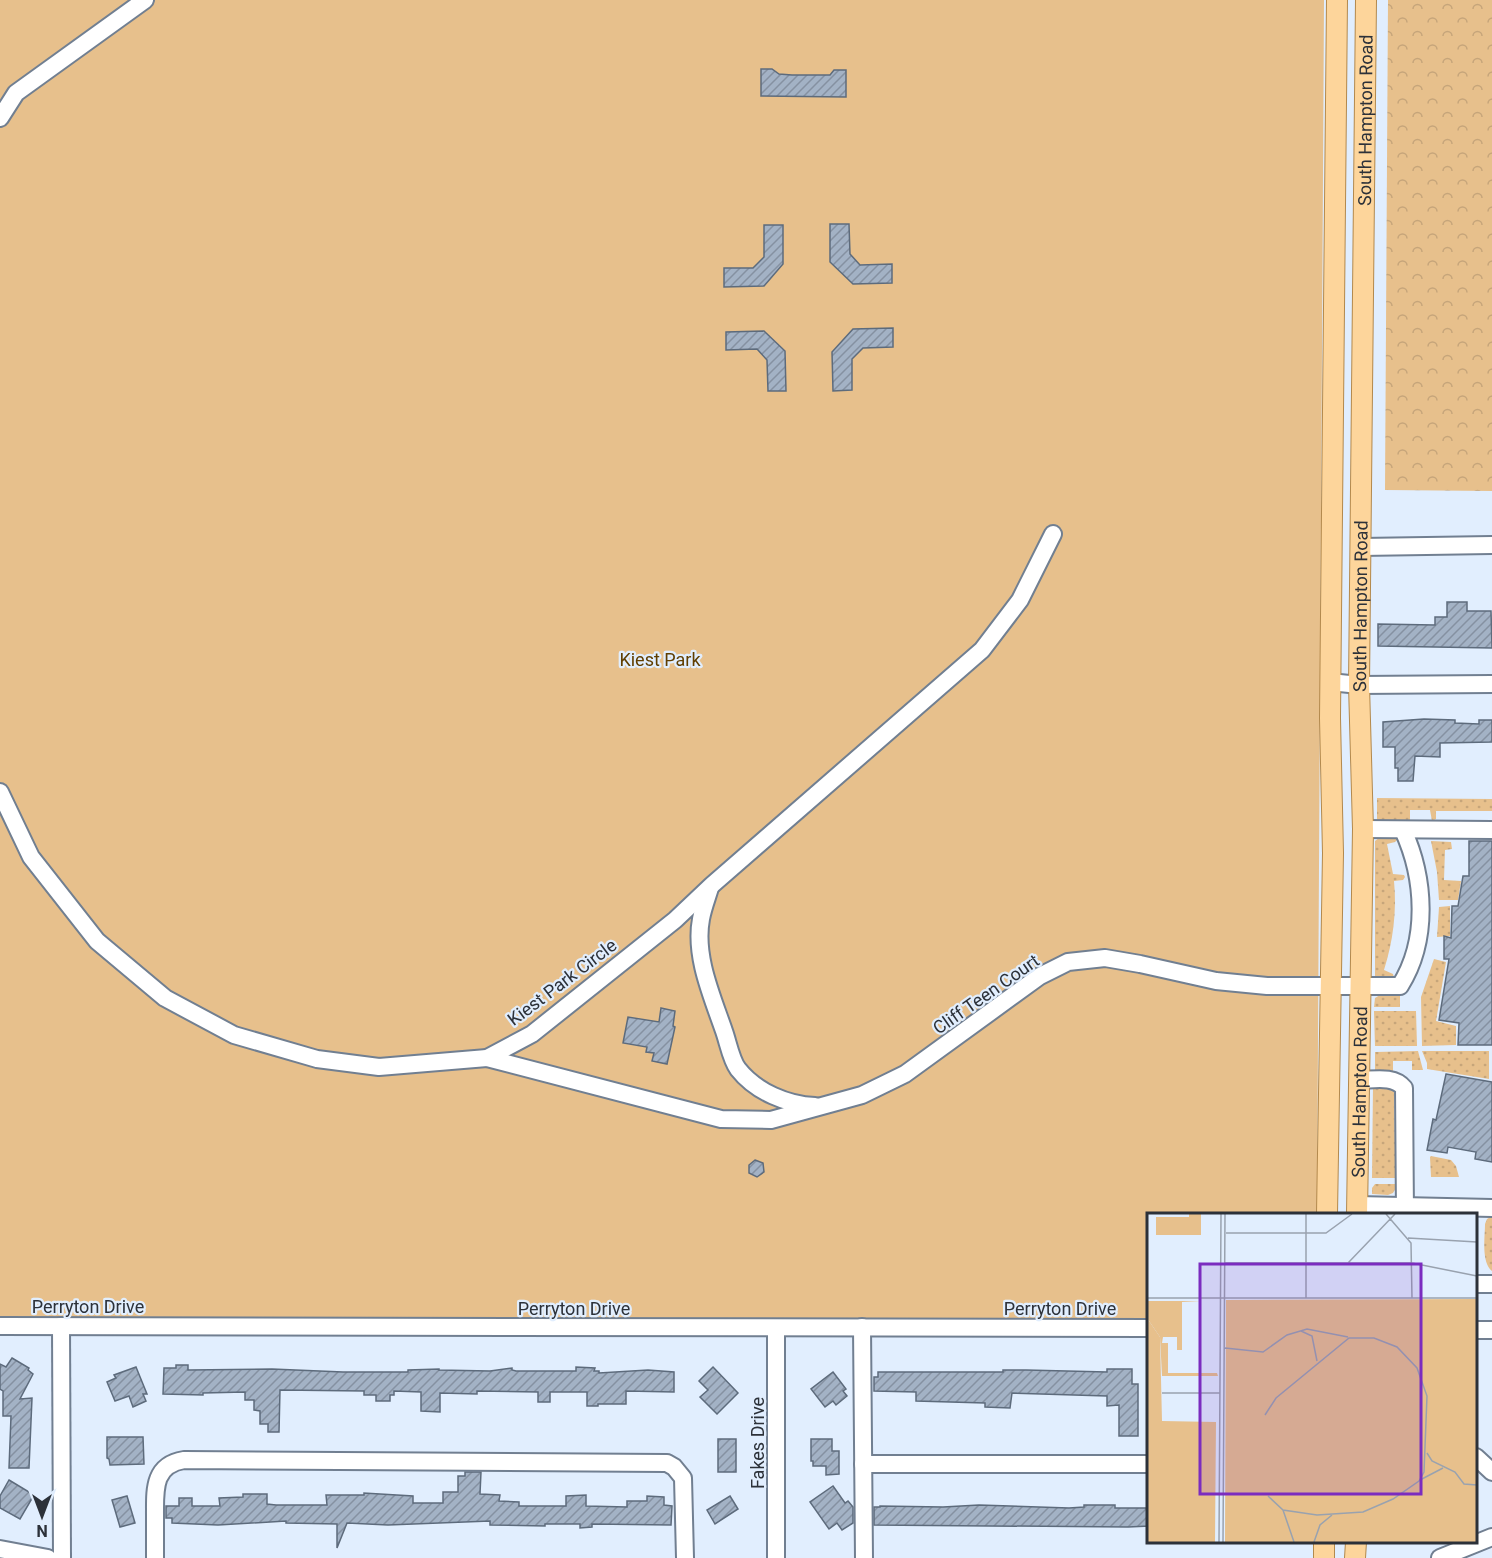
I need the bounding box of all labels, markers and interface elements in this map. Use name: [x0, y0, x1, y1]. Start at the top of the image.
street label: South Hampton Road: [1353, 34, 1376, 206]
street label: South Hampton Road: [1348, 520, 1371, 692]
park label: Kiest Park: [619, 649, 701, 670]
street label: Kiest Park Circle: [503, 934, 621, 1030]
street label: Cliff Teen Court: [929, 950, 1043, 1038]
street label: South Hampton Road: [1347, 1006, 1371, 1178]
inset map: [1147, 1213, 1477, 1543]
street label: Perryton Drive: [32, 1296, 144, 1317]
street label: Perryton Drive: [518, 1298, 630, 1319]
street label: Perryton Drive: [1004, 1298, 1116, 1319]
street label: Fakes Drive: [747, 1397, 768, 1489]
north arrow: [12, 1486, 72, 1546]
text: N: [36, 1521, 48, 1540]

